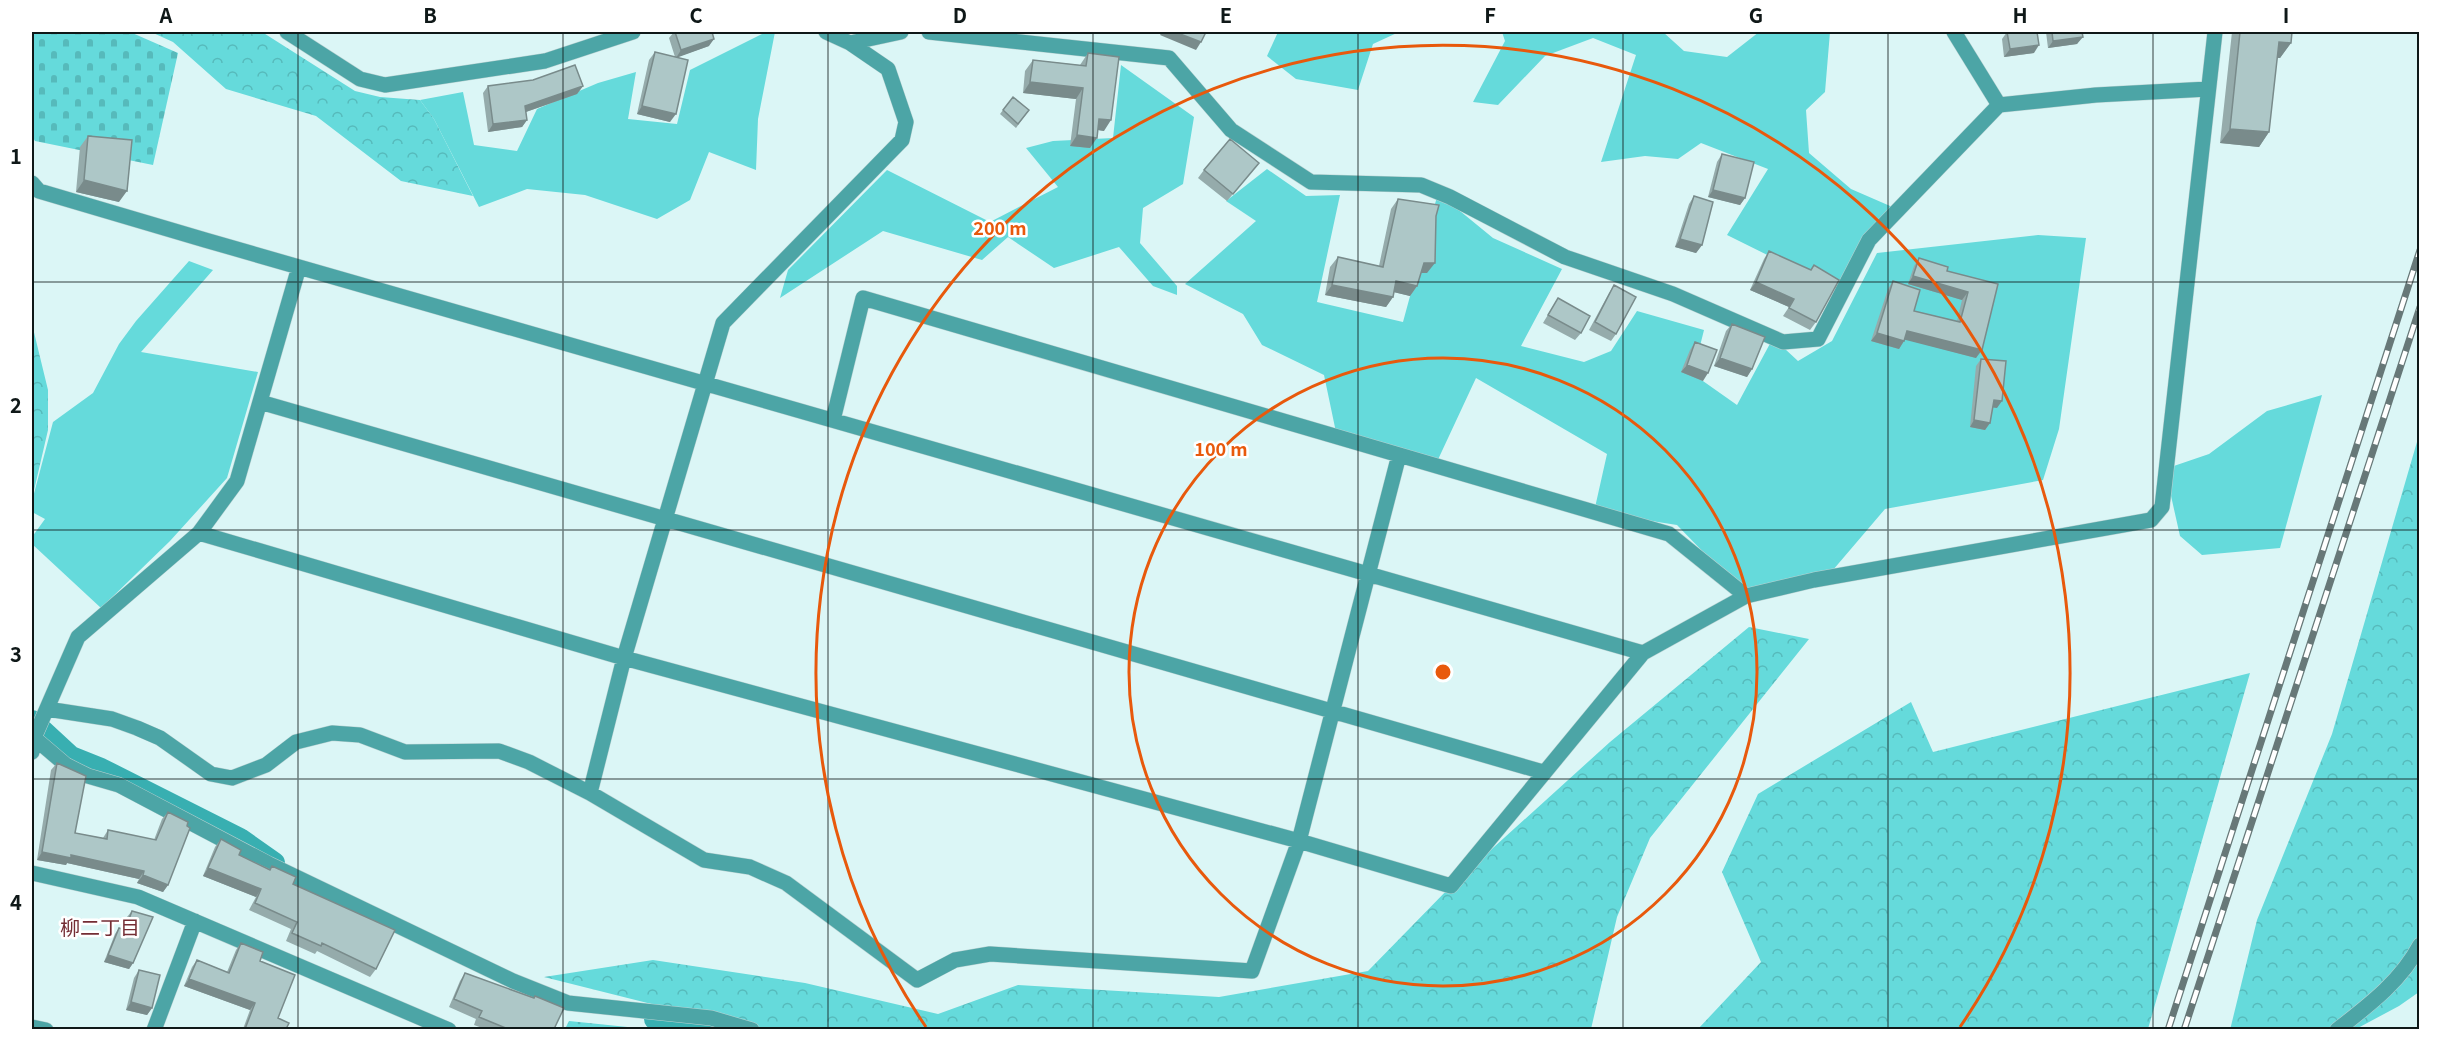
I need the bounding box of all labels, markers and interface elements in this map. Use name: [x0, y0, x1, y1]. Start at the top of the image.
text: A: [159, 0, 173, 29]
text: B: [423, 0, 437, 29]
text: C: [689, 0, 703, 29]
text: D: [953, 0, 967, 29]
text: E: [1220, 0, 1232, 29]
text: F: [1484, 0, 1496, 29]
text: G: [1749, 0, 1763, 29]
text: H: [2012, 0, 2028, 29]
text: I: [2283, 0, 2289, 29]
text: 1: [10, 141, 22, 170]
text: 200 m: [973, 214, 1027, 240]
text: 2: [10, 390, 22, 419]
text: 100 m: [1194, 435, 1248, 461]
text: 3: [10, 639, 22, 668]
centre of rings: [1433, 662, 1453, 682]
text: 4: [10, 887, 22, 916]
district label: 柳二丁目: [60, 912, 140, 941]

